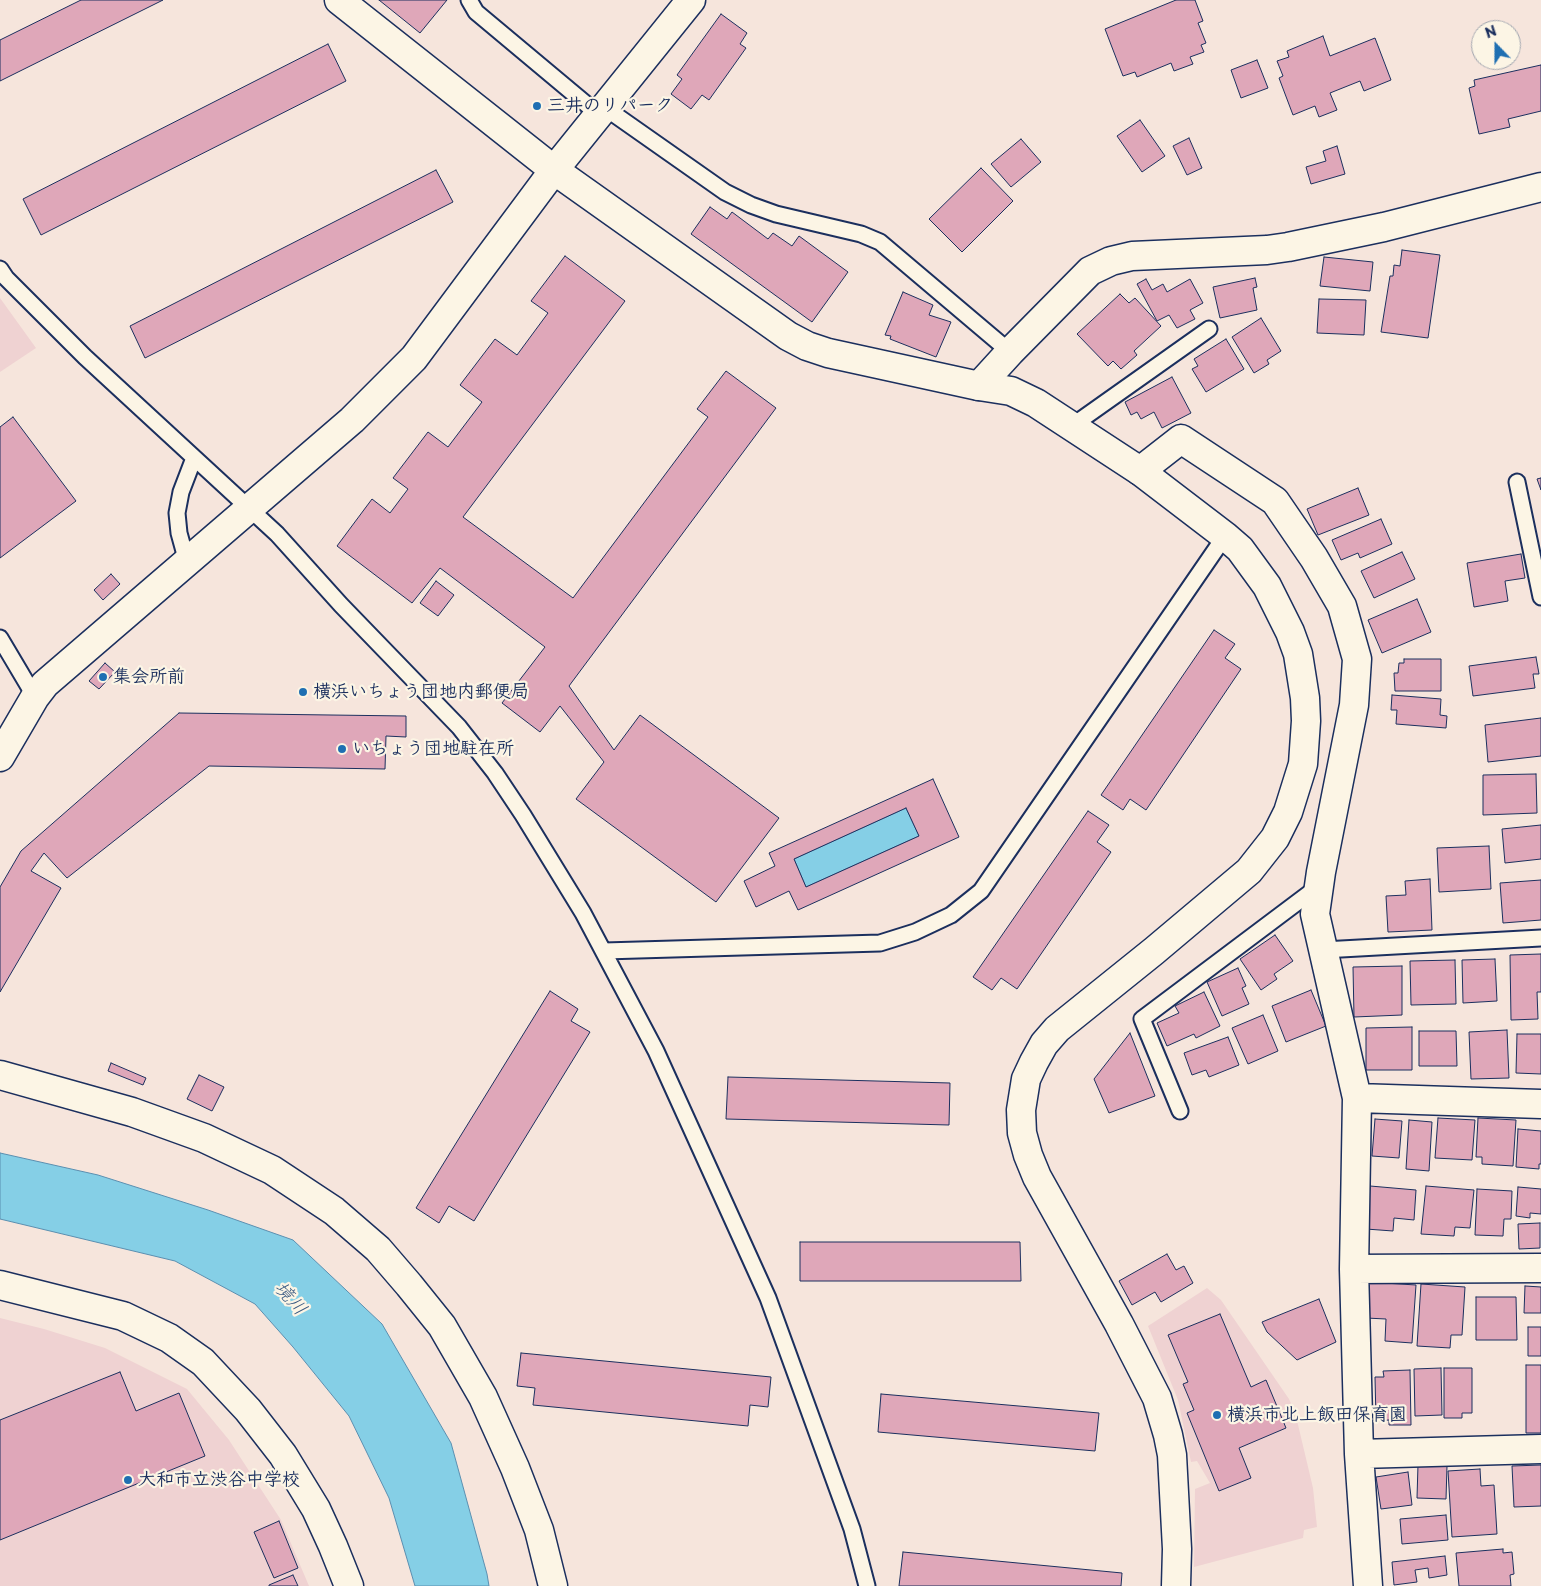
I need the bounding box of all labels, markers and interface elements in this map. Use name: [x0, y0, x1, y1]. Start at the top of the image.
north arrow: [1471, 20, 1521, 70]
text: N: [1481, 20, 1500, 43]
place label: 三井のリパーク: [547, 95, 673, 117]
marker: 三井のリパーク: [531, 100, 543, 112]
place label: 集会所前: [113, 666, 185, 688]
marker: 集会所前: [97, 671, 109, 683]
place label: 横浜いちょう団地内郵便局: [313, 681, 529, 703]
marker: 横浜いちょう団地内郵便局: [297, 686, 309, 698]
place label: いちょう団地駐在所: [352, 738, 514, 760]
marker: いちょう団地駐在所: [336, 743, 348, 755]
water label: 境川: [269, 1277, 311, 1321]
place label: 横浜市北上飯田保育園: [1227, 1404, 1407, 1426]
marker: 横浜市北上飯田保育園: [1211, 1409, 1223, 1421]
place label: 大和市立渋谷中学校: [138, 1469, 300, 1491]
marker: 大和市立渋谷中学校: [122, 1474, 134, 1486]

